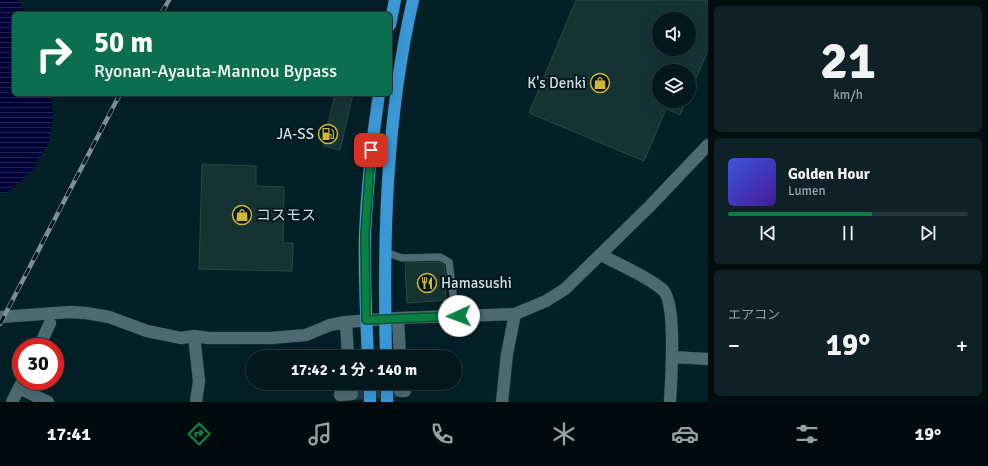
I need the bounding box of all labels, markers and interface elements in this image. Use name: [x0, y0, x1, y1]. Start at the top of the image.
map controls: [652, 12, 696, 108]
button: sound: [652, 12, 696, 56]
text: 50 m: [94, 26, 153, 60]
icon: right: [28, 28, 80, 80]
text: 21: [820, 29, 876, 93]
text: Ryonan-Ayauta-Mannou Bypass: [94, 60, 337, 82]
button: layers: [652, 64, 696, 108]
shop icon: K's Denki: [589, 72, 611, 94]
place label: K's Denki: [527, 74, 586, 92]
text: km/h: [833, 87, 863, 103]
fuel station icon: JA-SS: [317, 123, 339, 145]
place label: JA-SS: [276, 125, 314, 143]
pin: [354, 133, 388, 167]
icon: arrive: [360, 139, 382, 161]
text: Golden Hour: [788, 165, 870, 183]
text: Lumen: [788, 183, 826, 199]
shop icon: コスモス: [231, 204, 253, 226]
place label: コスモス: [256, 206, 316, 224]
icon: previous: [757, 222, 779, 244]
icon: pause: [837, 222, 859, 244]
icon: next: [917, 222, 939, 244]
restaurant icon: Hamasushi: [416, 272, 438, 294]
place label: Hamasushi: [441, 274, 512, 292]
position arrow: [438, 295, 480, 337]
text: エアコン: [728, 307, 780, 323]
text: 19°: [826, 327, 870, 364]
text: −: [728, 332, 740, 359]
text: +: [956, 332, 968, 359]
speed limit sign: 30: [12, 338, 64, 390]
text: 17:42 · 1 分 · 140 m: [291, 361, 417, 379]
icon: directions: [185, 420, 213, 448]
icon: music: [306, 420, 334, 448]
icon: phone: [428, 420, 456, 448]
icon: climate: [550, 420, 578, 448]
icon: car: [671, 420, 699, 448]
icon: filters: [793, 420, 821, 448]
text: 17:41: [47, 423, 91, 445]
text: 19°: [914, 423, 941, 445]

